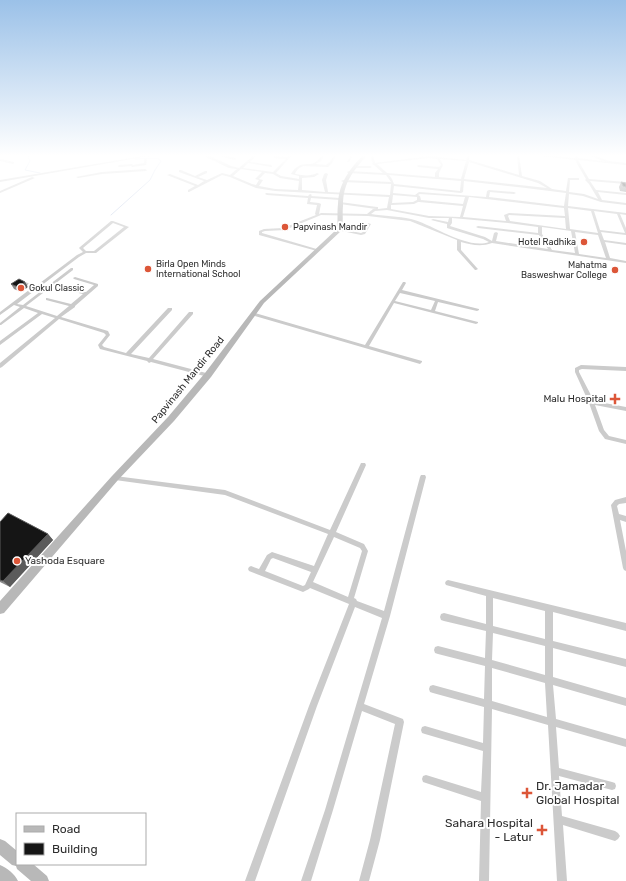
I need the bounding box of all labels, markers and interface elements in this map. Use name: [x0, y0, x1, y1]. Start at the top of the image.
marker: Papvinash Mandir: [280, 222, 290, 232]
place label: Papvinash Mandir: [293, 222, 368, 232]
place label: Hotel Radhika: [518, 237, 576, 247]
marker: Hotel Radhika: [579, 237, 589, 247]
place label: Birla Open Minds International School: [156, 259, 240, 279]
place label: Mahatma Basweshwar College: [521, 260, 607, 280]
marker: Birla Open Minds International School: [143, 264, 153, 274]
marker: Mahatma Basweshwar College: [610, 265, 620, 275]
marker: Gokul Classic: [16, 283, 26, 293]
place label: Gokul Classic: [29, 283, 84, 293]
street label: Papvinash Mandir Road: [149, 334, 227, 426]
place label: Malu Hospital: [543, 393, 606, 405]
marker: Malu Hospital: [609, 393, 621, 405]
place label: Yashoda Esquare: [25, 555, 105, 567]
marker: Yashoda Esquare: [12, 556, 22, 566]
place label: Dr. Jamadar Global Hospital: [536, 779, 620, 807]
marker: Dr. Jamadar Global Hospital: [521, 787, 533, 799]
legend: [16, 813, 146, 865]
place label: Sahara Hospital - Latur: [445, 816, 533, 844]
text: Road: [52, 822, 80, 836]
marker: Sahara Hospital - Latur: [536, 824, 548, 836]
text: Building: [52, 842, 98, 856]

